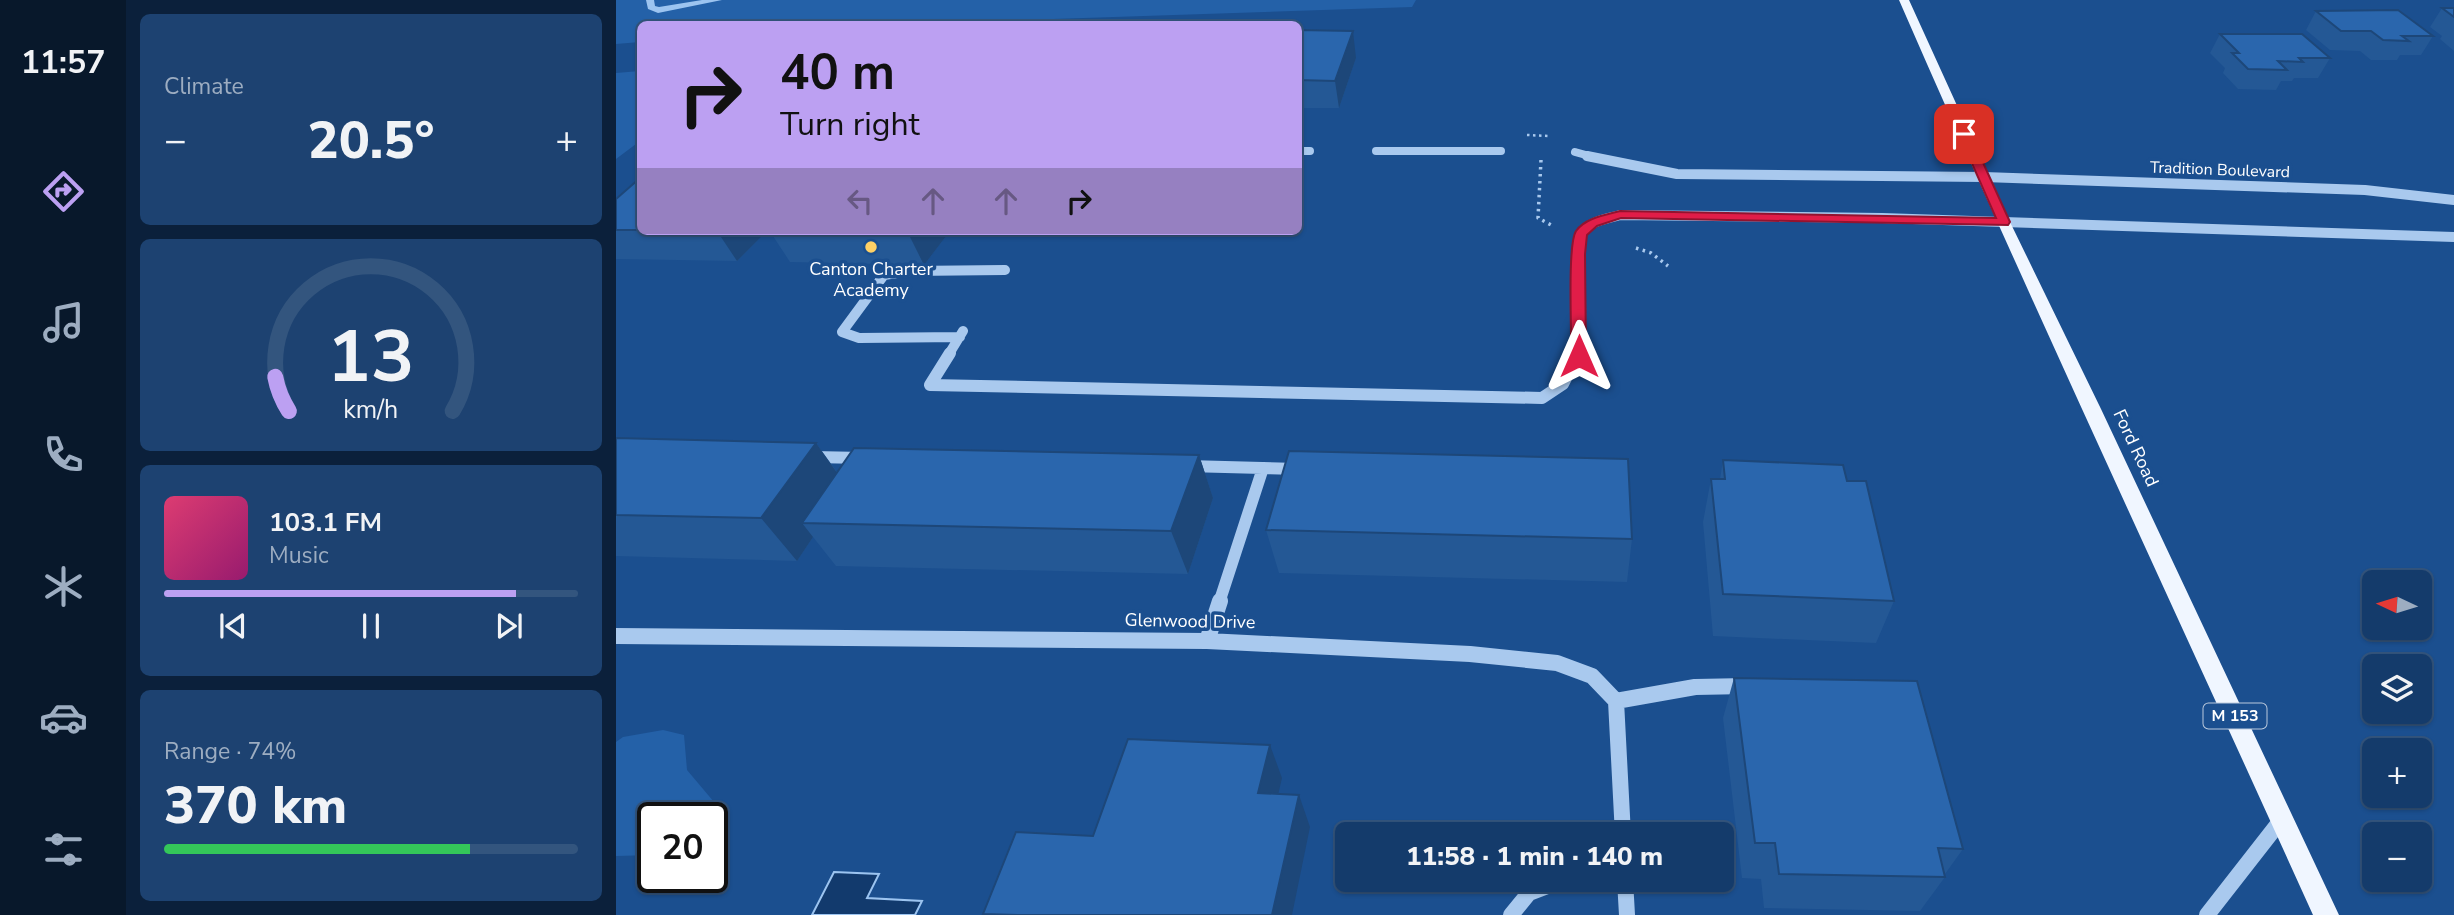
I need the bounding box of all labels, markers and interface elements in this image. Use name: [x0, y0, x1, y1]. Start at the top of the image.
text: 40 m: [780, 39, 895, 106]
text: 11:57: [21, 41, 105, 84]
icon: right: [665, 49, 756, 140]
text: Climate: [164, 71, 244, 102]
text: Turn right: [780, 103, 920, 146]
pin: [1934, 104, 1994, 164]
text: 20.5°: [307, 105, 435, 176]
text: −: [164, 115, 187, 166]
text: +: [555, 115, 578, 166]
icon: arrive: [1945, 115, 1983, 153]
street label: Tradition Boulevard: [2150, 157, 2290, 183]
icon: directions: [39, 167, 88, 216]
icon: left: [841, 182, 879, 220]
icon: ahead: [914, 182, 952, 220]
icon: ahead: [987, 182, 1025, 220]
icon: right: [1060, 182, 1098, 220]
marker: Canton Charter Academy: [863, 239, 879, 255]
place label: Canton Charter Academy: [809, 257, 933, 302]
icon: music: [39, 298, 88, 347]
text: 13: [327, 307, 415, 407]
position arrow: [1542, 319, 1616, 393]
text: km/h: [343, 393, 399, 427]
street label: Ford Road: [2108, 405, 2164, 491]
icon: phone: [39, 430, 88, 479]
text: 103.1 FM: [269, 505, 382, 540]
text: Music: [269, 540, 329, 571]
icon: climate: [39, 562, 88, 611]
north arrow: [2362, 570, 2432, 640]
map controls: [2362, 570, 2432, 892]
icon: previous: [214, 607, 252, 645]
icon: pause: [352, 607, 390, 645]
icon: next: [490, 607, 528, 645]
street label: Glenwood Drive: [1124, 608, 1256, 634]
button: layers: [2362, 654, 2432, 724]
icon: car: [39, 693, 88, 742]
road number: M 153: [2204, 704, 2266, 729]
text: Range · 74%: [164, 736, 296, 767]
button: +: [2362, 738, 2432, 808]
text: 370 km: [164, 770, 347, 841]
speed limit sign: 20: [637, 802, 728, 893]
button: −: [2362, 822, 2432, 892]
icon: filters: [39, 825, 88, 874]
text: 11:58 · 1 min · 140 m: [1406, 839, 1663, 874]

